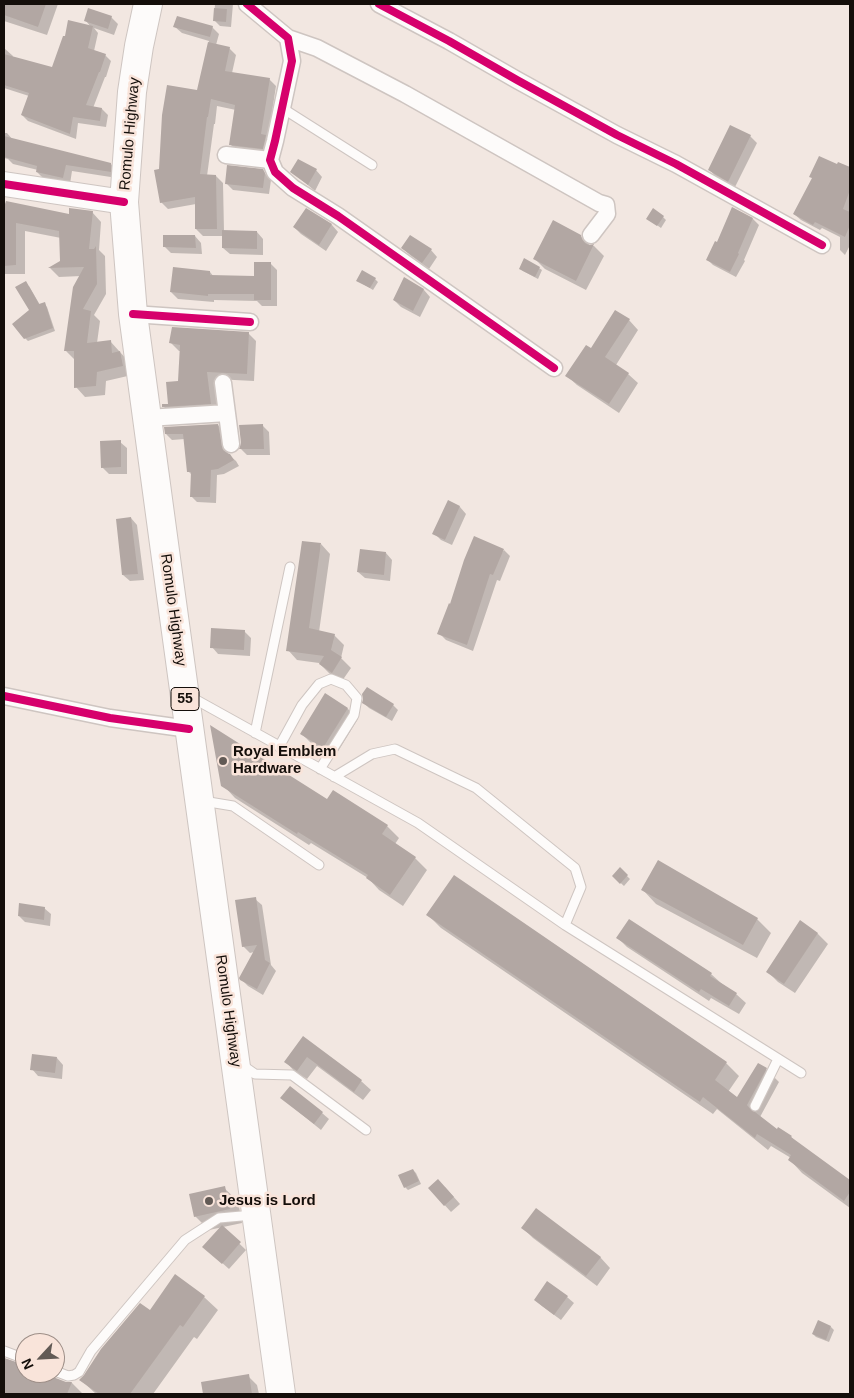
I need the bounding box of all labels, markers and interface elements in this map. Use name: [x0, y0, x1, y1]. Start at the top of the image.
street label: Romulo Highway: [116, 77, 144, 191]
street label: Romulo Highway: [156, 553, 190, 667]
road number: 55: [171, 688, 199, 711]
place label: Royal Emblem Hardware: [233, 743, 336, 778]
marker: Royal Emblem Hardware: [217, 755, 229, 767]
street label: Romulo Highway: [211, 954, 245, 1068]
place label: Jesus is Lord: [219, 1192, 316, 1210]
marker: Jesus is Lord: [203, 1195, 215, 1207]
north arrow: [15, 1333, 65, 1383]
text: N: [18, 1356, 37, 1372]

